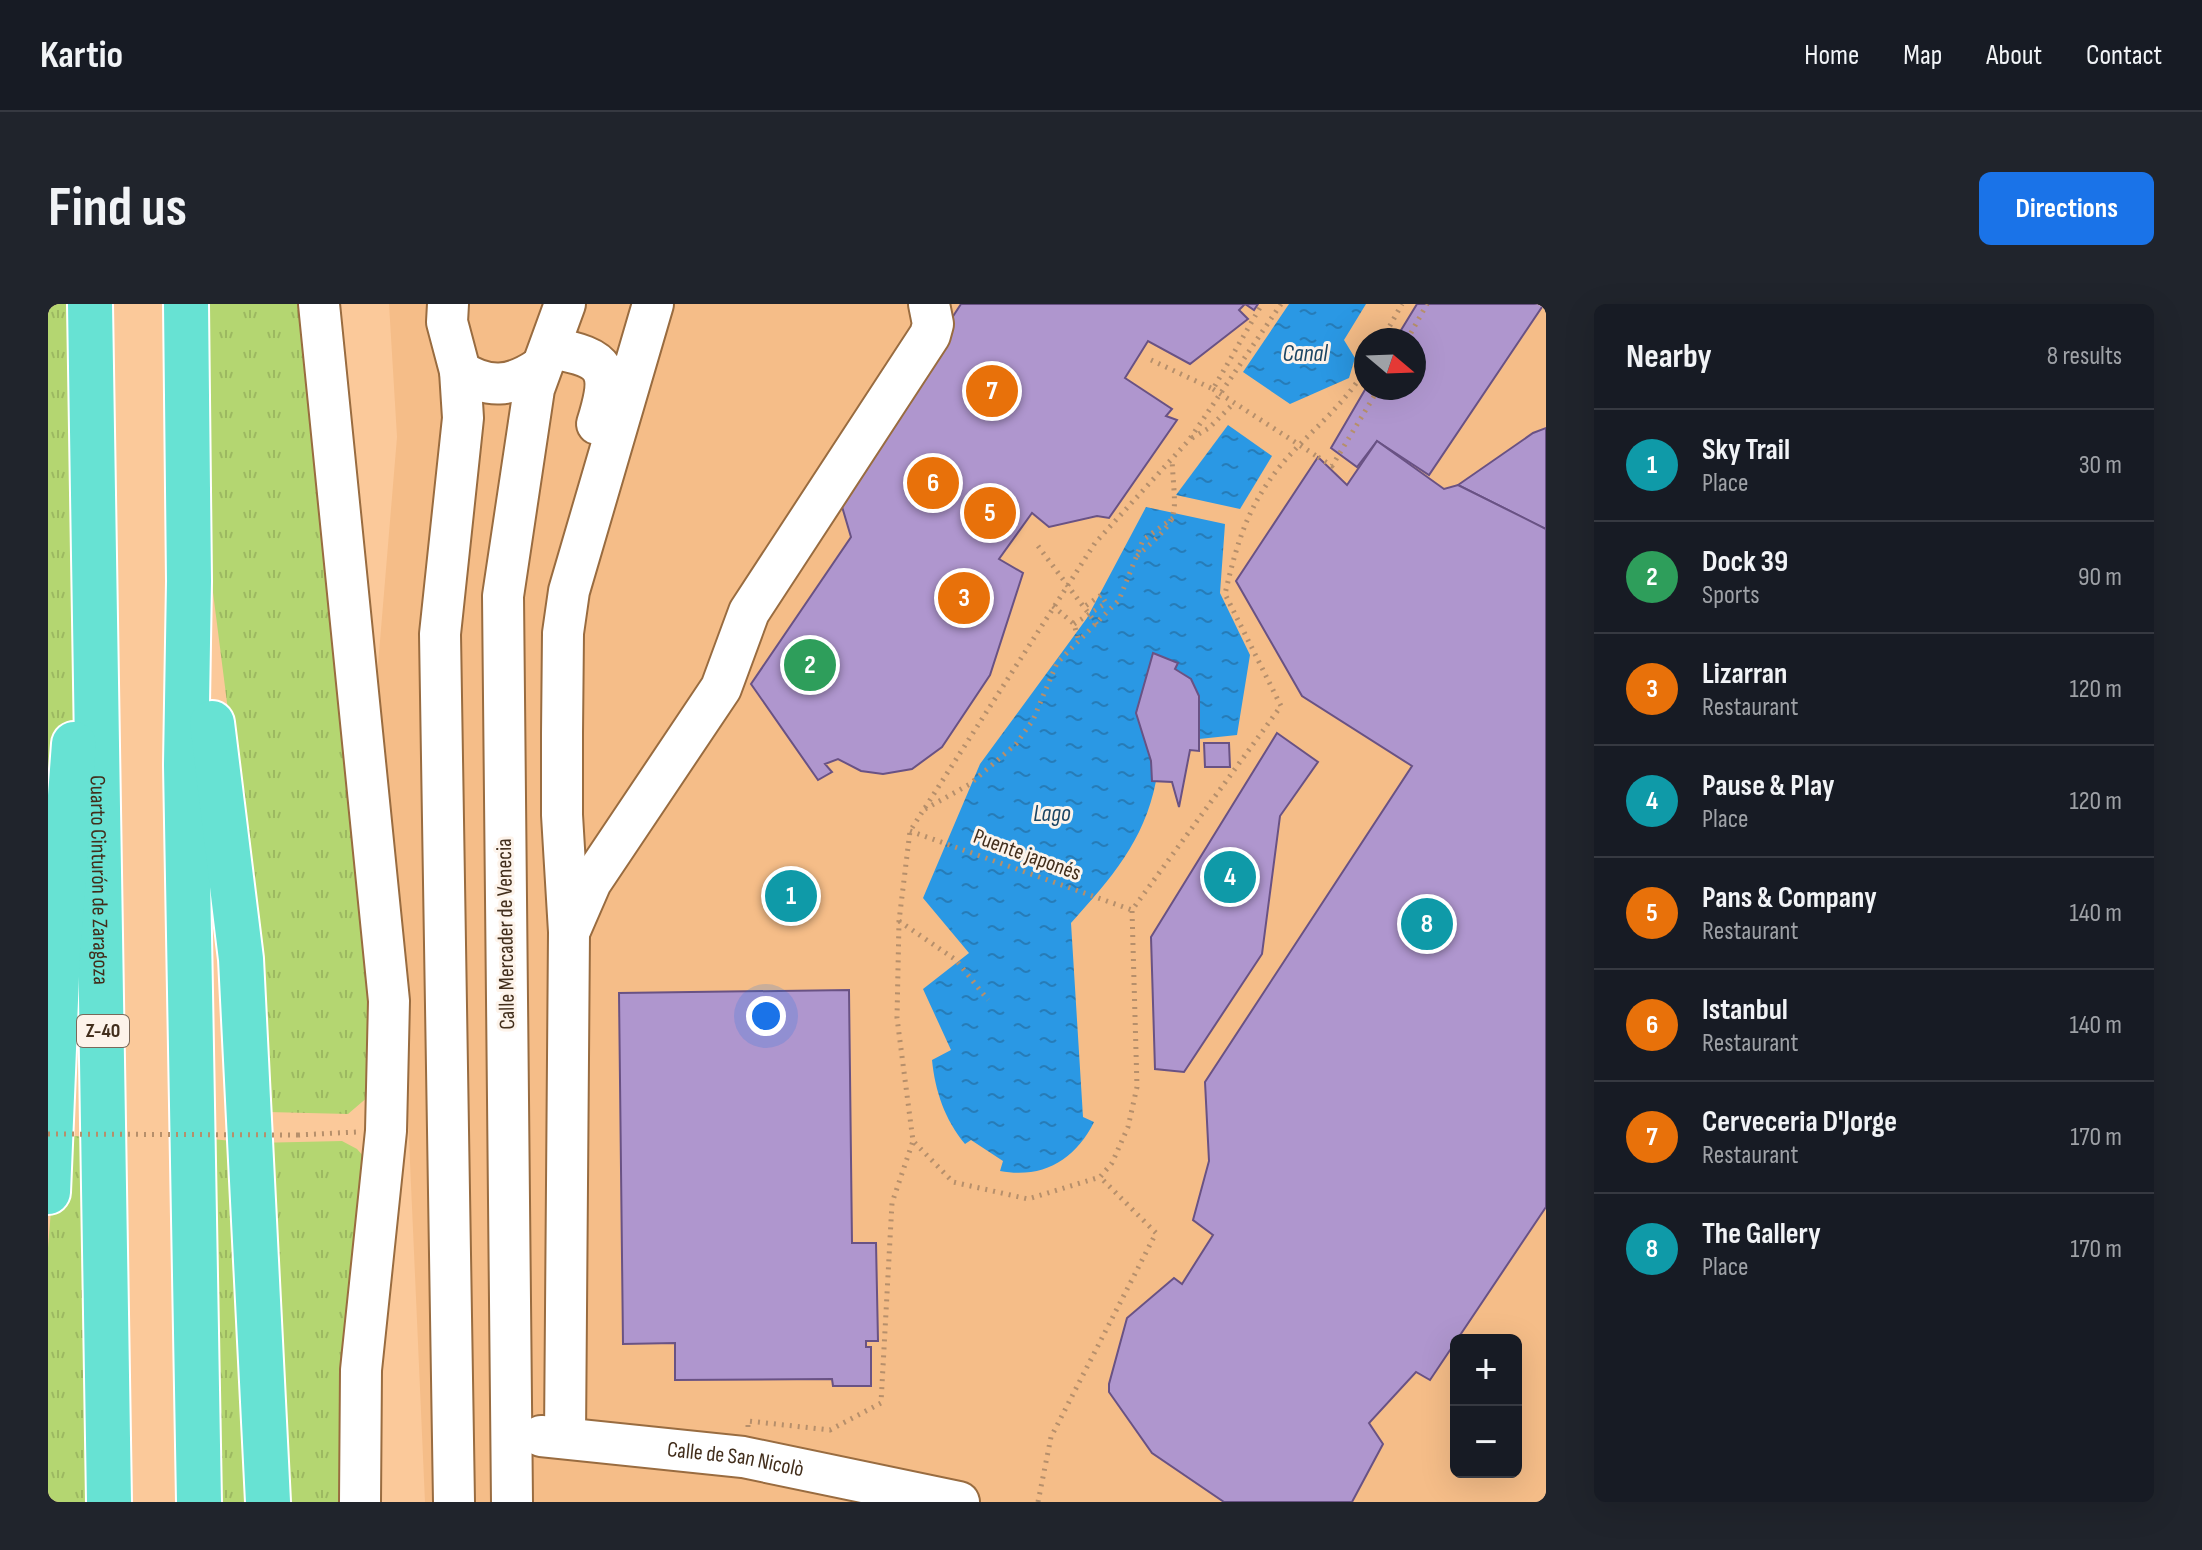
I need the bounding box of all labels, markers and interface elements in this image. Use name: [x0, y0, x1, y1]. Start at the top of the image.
text: Kartio: [40, 33, 123, 78]
text: Home: [1804, 39, 1859, 72]
text: Map: [1903, 39, 1942, 72]
text: About: [1986, 39, 2042, 72]
text: Contact: [2086, 39, 2162, 72]
button: Directions: [1979, 172, 2154, 245]
text: Find us: [48, 175, 187, 242]
north arrow: [1354, 328, 1426, 400]
text: Nearby: [1626, 336, 1712, 377]
water label: Canal: [1282, 339, 1328, 368]
text: 8 results: [2047, 341, 2122, 372]
pin: 7: [966, 361, 1018, 421]
text: Sky Trail: [1702, 432, 1790, 468]
text: 1: [1647, 450, 1657, 481]
text: 30 m: [2079, 450, 2122, 481]
pin: 6: [907, 453, 959, 513]
text: Place: [1702, 468, 1749, 499]
pin: 5: [964, 483, 1016, 543]
text: Dock 39: [1702, 544, 1788, 580]
text: 2: [1646, 562, 1658, 593]
text: 90 m: [2078, 562, 2122, 593]
pin: 3: [938, 568, 990, 628]
text: Sports: [1702, 580, 1760, 611]
pin: 2: [784, 635, 836, 695]
text: Lizarran: [1702, 656, 1787, 692]
text: 3: [1646, 674, 1658, 705]
text: 120 m: [2069, 674, 2122, 705]
text: Restaurant: [1702, 692, 1798, 723]
text: Pause & Play: [1702, 768, 1834, 804]
street label: Cuarto Cinturón de Zaragoza: [84, 775, 114, 985]
text: 4: [1646, 786, 1658, 817]
text: 120 m: [2069, 786, 2122, 817]
water label: Lago: [1033, 799, 1071, 828]
text: Place: [1702, 804, 1749, 835]
street label: Puente japonés: [969, 823, 1085, 887]
street label: Calle Mercader de Venecia: [491, 838, 521, 1030]
pin: 4: [1204, 847, 1256, 907]
pin: 1: [765, 866, 817, 926]
text: Pans & Company: [1702, 880, 1877, 916]
pin: 8: [1401, 894, 1453, 954]
text: 5: [1646, 898, 1658, 929]
text: 140 m: [2070, 898, 2122, 929]
text: Restaurant: [1702, 916, 1798, 947]
text: Istanbul: [1702, 992, 1788, 1028]
your location: [746, 996, 786, 1036]
text: 6: [1646, 1010, 1658, 1041]
text: 140 m: [2070, 1010, 2122, 1041]
road number: Z-40: [77, 1015, 129, 1047]
text: Restaurant: [1702, 1028, 1798, 1059]
text: Cerveceria D'Jorge: [1702, 1104, 1897, 1140]
text: 7: [1646, 1122, 1658, 1153]
text: 170 m: [2070, 1122, 2122, 1153]
text: Restaurant: [1702, 1140, 1798, 1171]
text: The Gallery: [1702, 1216, 1821, 1252]
text: 8: [1646, 1234, 1658, 1265]
text: 170 m: [2070, 1234, 2122, 1265]
text: Place: [1702, 1252, 1749, 1283]
map controls: [1450, 1334, 1522, 1478]
button: +: [1450, 1334, 1522, 1406]
button: −: [1450, 1406, 1522, 1478]
street label: Calle de San Nicolò: [666, 1436, 806, 1483]

